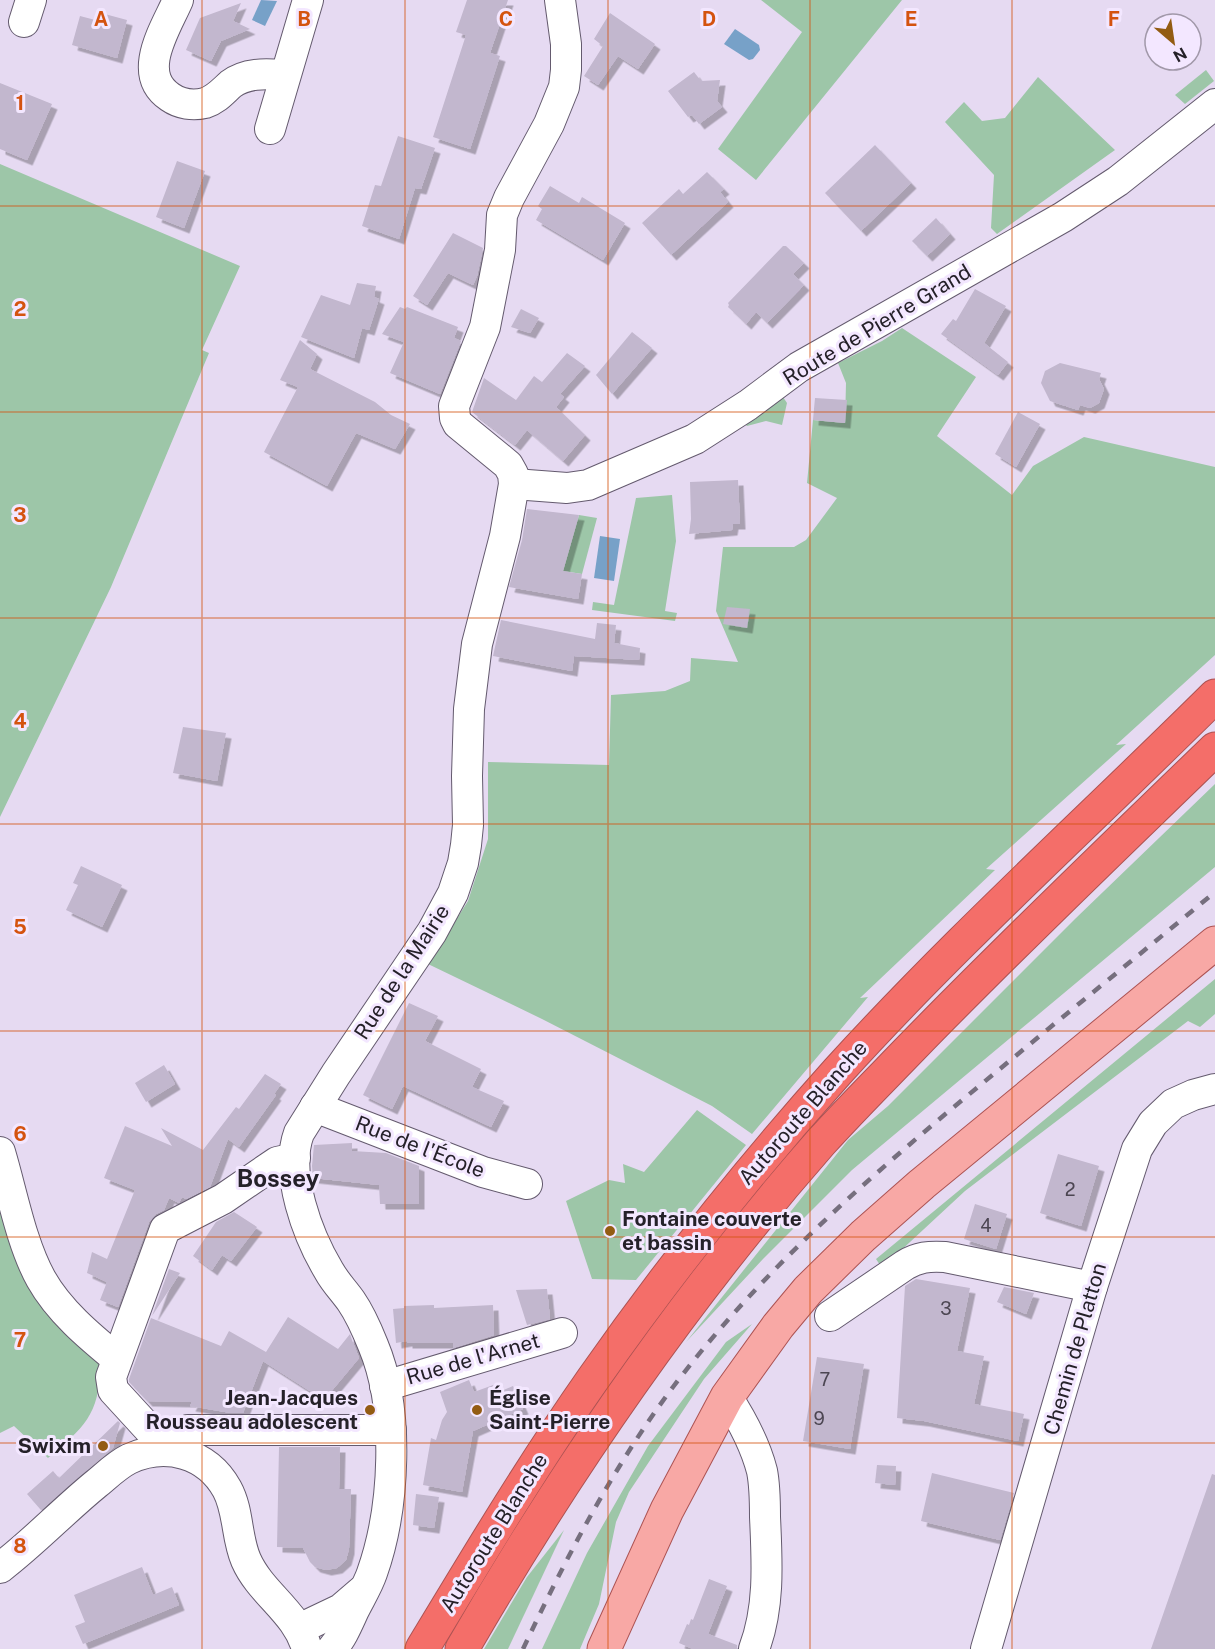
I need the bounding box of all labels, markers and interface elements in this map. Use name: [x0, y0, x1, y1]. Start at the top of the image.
text: A: [94, 7, 108, 31]
text: B: [297, 7, 311, 31]
text: C: [499, 7, 513, 31]
text: D: [702, 7, 716, 31]
text: E: [905, 7, 917, 31]
text: F: [1108, 7, 1120, 31]
north arrow: [1143, 12, 1203, 72]
text: N: [1170, 43, 1190, 66]
text: 1: [16, 91, 24, 115]
street label: Route de Pierre Grand: [778, 259, 975, 391]
text: 2: [14, 297, 26, 321]
text: 3: [13, 503, 27, 527]
text: 4: [13, 709, 27, 733]
street label: Rue de la Mairie: [349, 900, 455, 1044]
text: 5: [13, 915, 27, 939]
street label: Autoroute Blanche: [733, 1035, 872, 1190]
street label: Rue de l'École: [352, 1110, 488, 1183]
text: 6: [13, 1122, 27, 1146]
district label: Bossey: [237, 1164, 320, 1192]
house number: 2: [1065, 1179, 1075, 1200]
place label: Fontaine couverte et bassin: [622, 1206, 802, 1255]
house number: 4: [980, 1215, 992, 1236]
marker: Fontaine couverte et bassin: [603, 1224, 617, 1238]
street label: Chemin de Platton: [1038, 1260, 1111, 1438]
house number: 3: [940, 1298, 952, 1319]
text: 7: [14, 1328, 26, 1352]
street label: Rue de l'Arnet: [403, 1328, 542, 1390]
house number: 7: [820, 1369, 830, 1390]
place label: Jean-Jacques Rousseau adolescent: [145, 1385, 358, 1434]
place label: Église Saint-Pierre: [489, 1385, 610, 1434]
marker: Jean-Jacques Rousseau adolescent: [363, 1403, 377, 1417]
marker: Église Saint-Pierre: [470, 1403, 484, 1417]
house number: 9: [813, 1408, 825, 1429]
place label: Swixim: [17, 1433, 91, 1458]
marker: Swixim: [96, 1439, 110, 1453]
street label: Autoroute Blanche: [435, 1449, 553, 1617]
text: 8: [13, 1534, 27, 1558]

